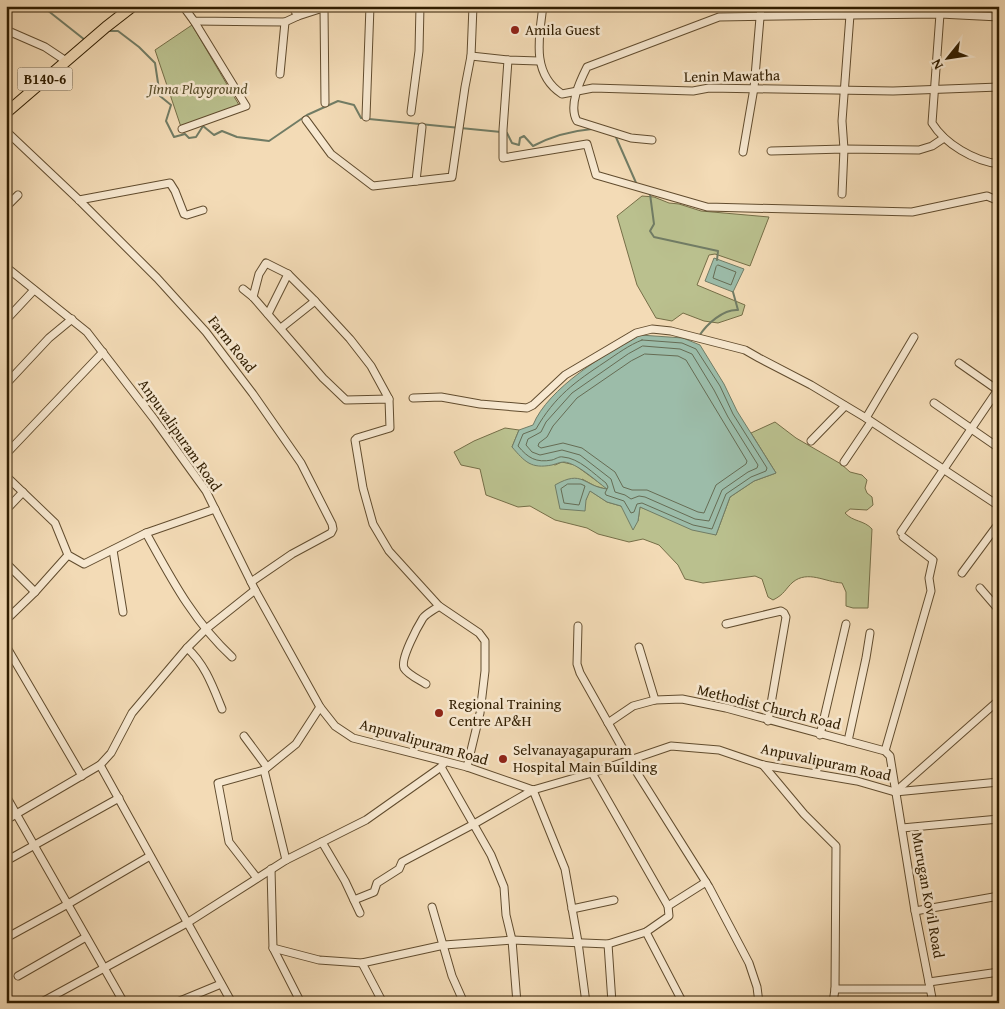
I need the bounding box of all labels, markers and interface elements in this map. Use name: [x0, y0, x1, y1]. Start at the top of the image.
place label: Amila Guest: [525, 19, 601, 40]
marker: Amila Guest: [509, 24, 521, 36]
north arrow: [922, 32, 972, 82]
text: N: [925, 55, 948, 74]
street label: Lenin Mawatha: [684, 64, 780, 87]
road number: B140-6: [18, 68, 72, 90]
park label: Jinna Playground: [145, 78, 248, 99]
street label: Farm Road: [204, 311, 261, 377]
street label: Anpuvalipuram Road: [134, 374, 227, 495]
street label: Methodist Church Road: [695, 678, 843, 735]
place label: Regional Training Centre AP&H: [449, 693, 562, 731]
marker: Regional Training Centre AP&H: [433, 707, 445, 719]
street label: Anpuvalipuram Road: [357, 713, 491, 770]
street label: Anpuvalipuram Road: [759, 737, 893, 786]
place label: Selvanayagapuram Hospital Main Building: [513, 739, 658, 777]
marker: Selvanayagapuram Hospital Main Building: [497, 753, 509, 765]
street label: Murugan Kovil Road: [907, 830, 950, 960]

